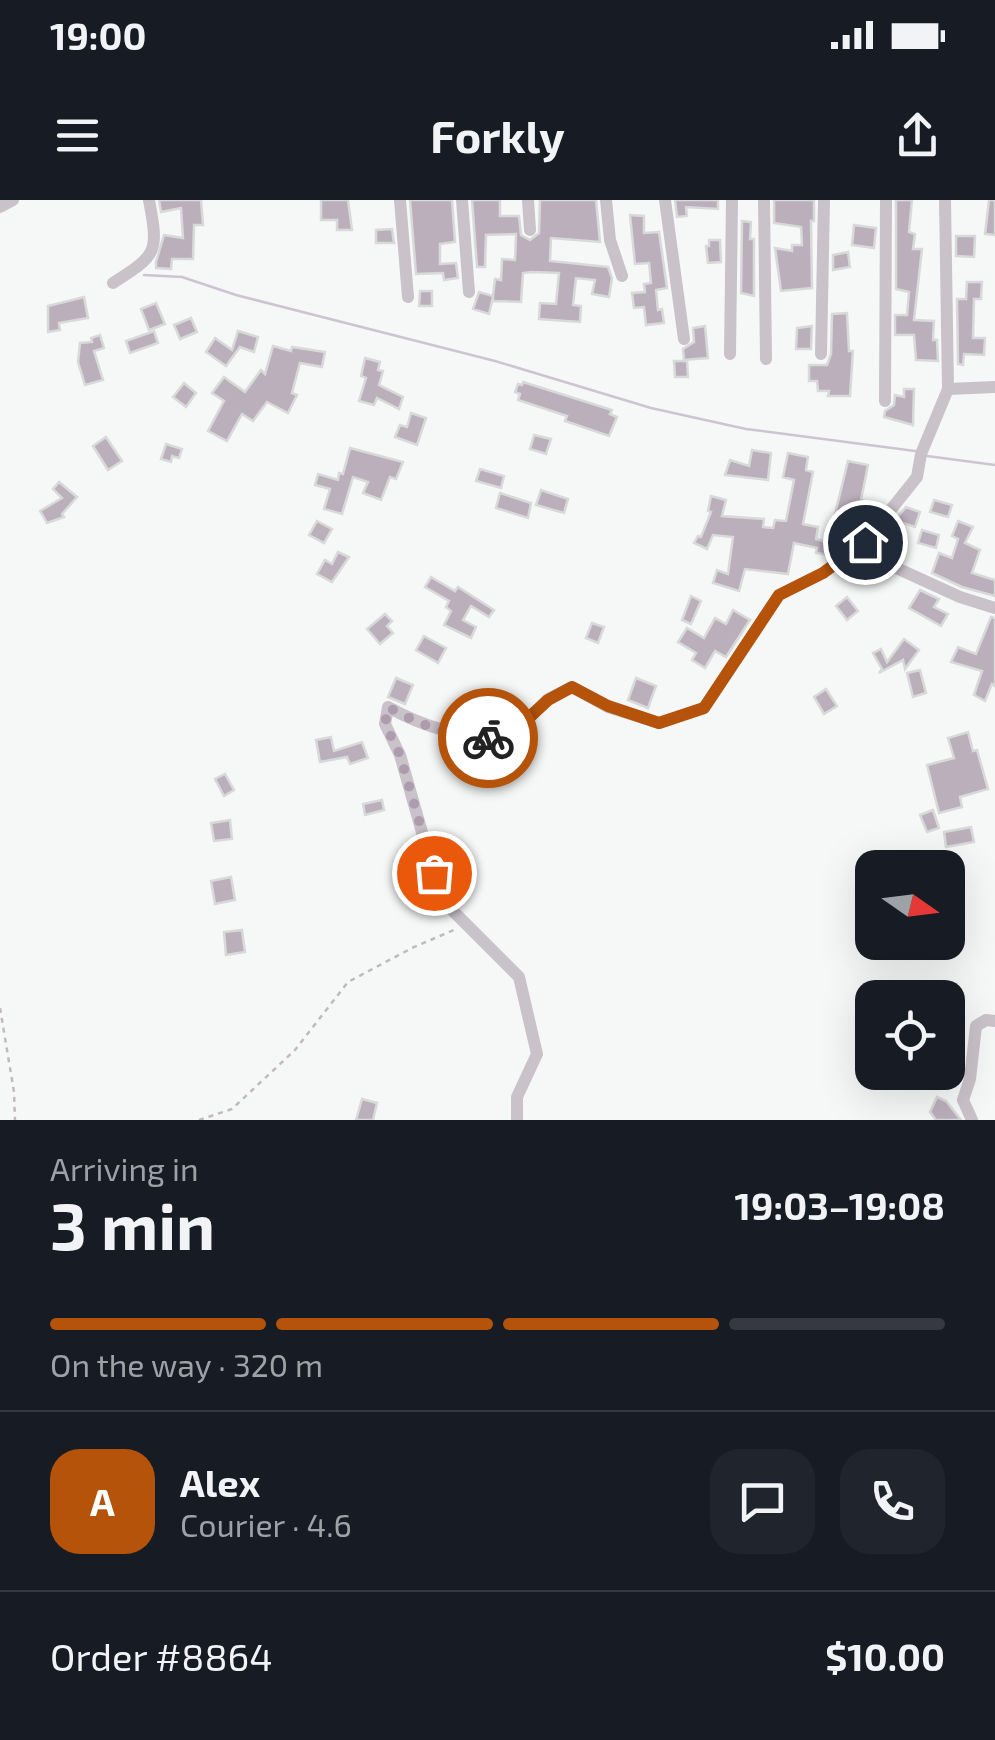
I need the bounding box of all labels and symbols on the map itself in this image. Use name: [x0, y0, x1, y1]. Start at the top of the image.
pin: [823, 500, 908, 585]
courier: [438, 688, 538, 788]
pin: [392, 831, 477, 916]
north arrow: [855, 850, 965, 960]

